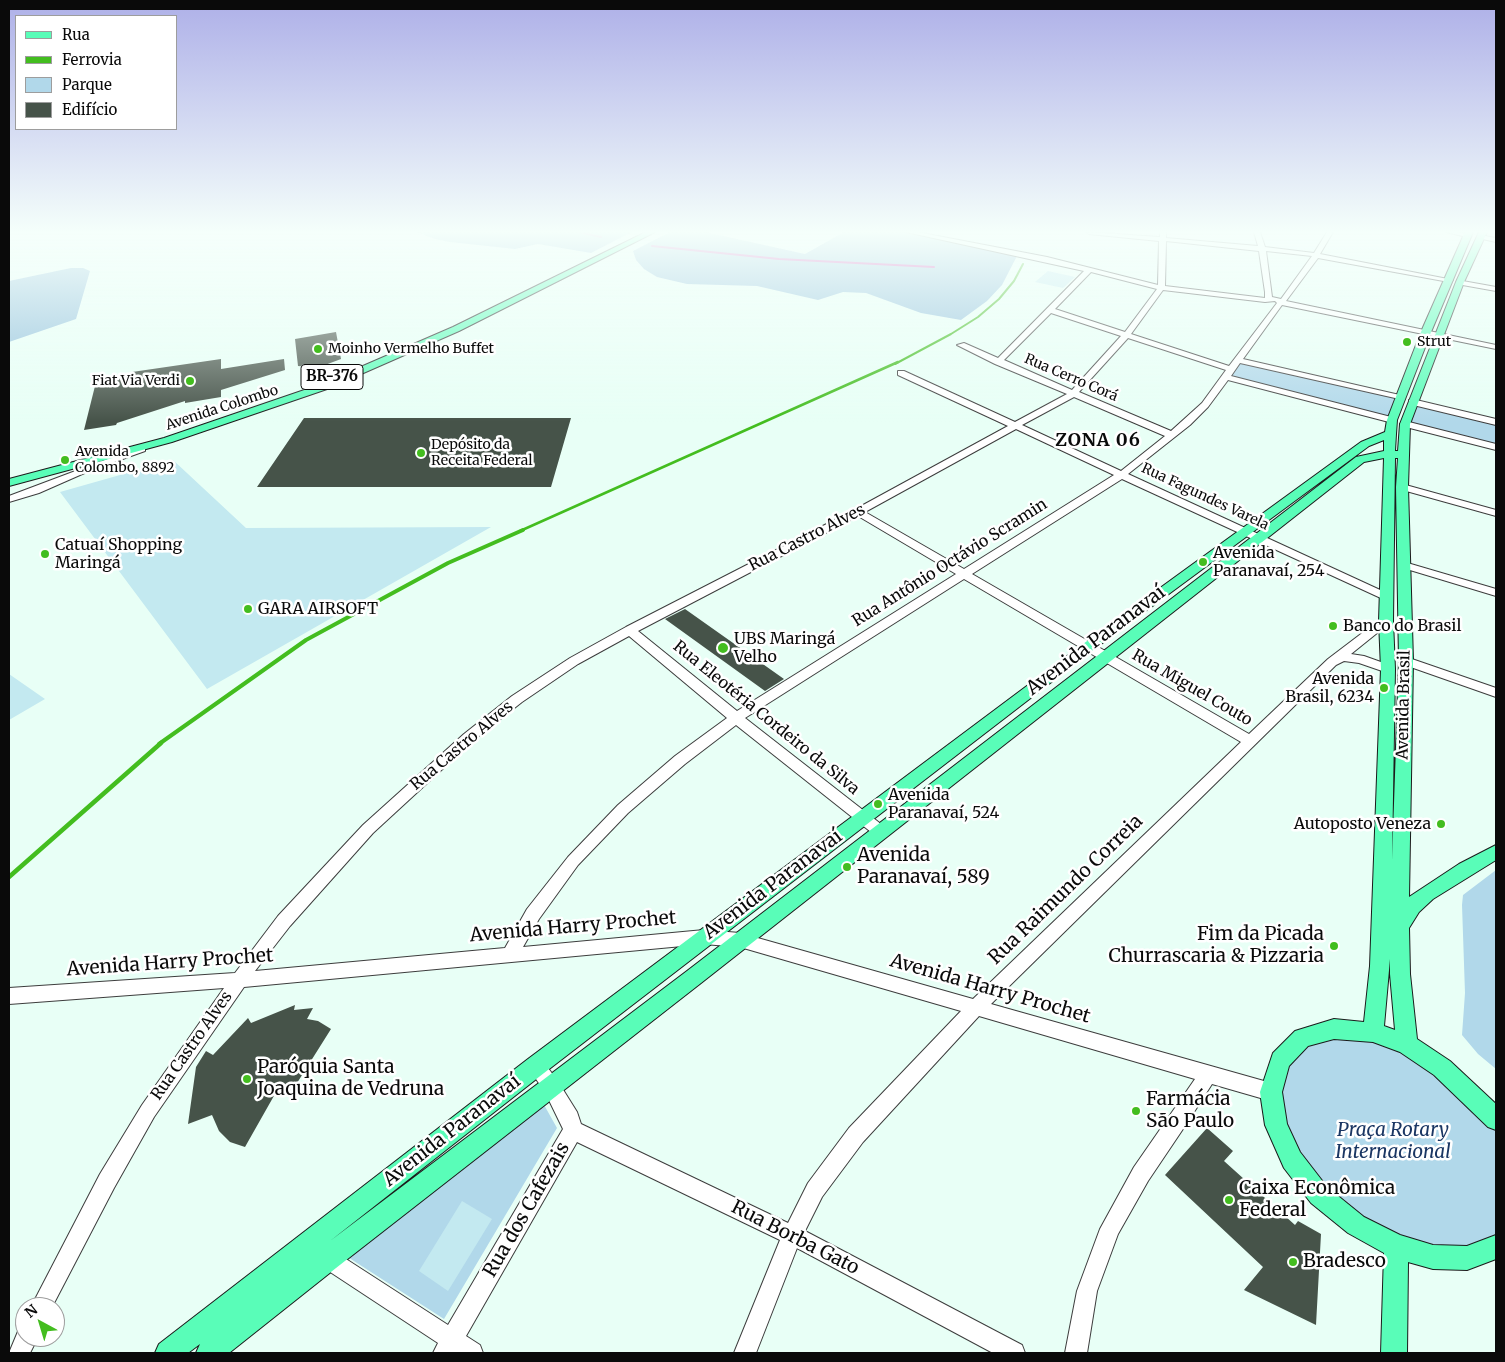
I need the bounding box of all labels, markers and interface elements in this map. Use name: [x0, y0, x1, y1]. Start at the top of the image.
legend: [15, 15, 178, 130]
text: Rua: [62, 25, 90, 44]
text: Ferrovia: [62, 50, 122, 69]
text: Parque: [62, 75, 112, 94]
text: Edifício: [62, 100, 117, 119]
place label: Strut: [1417, 334, 1451, 350]
marker: Strut: [1401, 336, 1413, 348]
place label: Moinho Vermelho Buffet: [328, 341, 494, 357]
marker: Moinho Vermelho Buffet: [312, 343, 324, 355]
street label: Rua Cerro Corá: [1022, 351, 1120, 405]
road number: BR-376: [301, 364, 363, 390]
place label: Fiat Via Verdi: [92, 373, 180, 389]
marker: Fiat Via Verdi: [184, 375, 196, 387]
street label: Avenida Colombo: [164, 382, 280, 434]
district label: ZONA 06: [1054, 430, 1142, 452]
place label: Depósito da Receita Federal: [431, 437, 533, 470]
place label: Avenida Colombo, 8892: [75, 444, 175, 477]
marker: Depósito da Receita Federal: [415, 447, 427, 459]
marker: Avenida Colombo, 8892: [59, 454, 71, 466]
street label: Rua Fagundes Varela: [1139, 460, 1271, 534]
street label: Rua Antônio Octávio Scramin: [849, 495, 1051, 631]
street label: Rua Castro Alves: [746, 500, 868, 576]
place label: Catuaí Shopping Maringá: [55, 535, 182, 573]
place label: Avenida Paranavaí, 254: [1213, 543, 1325, 581]
marker: Catuaí Shopping Maringá: [39, 548, 51, 560]
marker: Avenida Paranavaí, 254: [1197, 556, 1209, 568]
street label: Avenida Paranavaí: [1022, 581, 1170, 701]
place label: GARA AIRSOFT: [258, 599, 378, 619]
marker: GARA AIRSOFT: [242, 603, 254, 615]
place label: Banco do Brasil: [1343, 616, 1461, 636]
marker: Banco do Brasil: [1327, 620, 1339, 632]
place label: UBS Maringá Velho: [734, 629, 835, 667]
street label: Rua Eleotéria Cordeiro da Silva: [669, 637, 863, 799]
marker: UBS Maringá Velho: [716, 641, 730, 655]
street label: Rua Miguel Couto: [1128, 646, 1256, 730]
street label: Avenida Brasil: [1393, 650, 1415, 760]
place label: Avenida Brasil, 6234: [1285, 669, 1374, 707]
marker: Avenida Brasil, 6234: [1378, 682, 1390, 694]
street label: Rua Castro Alves: [407, 697, 517, 795]
place label: Avenida Paranavaí, 524: [888, 785, 999, 823]
marker: Avenida Paranavaí, 524: [872, 798, 884, 810]
street label: Rua Raimundo Correia: [984, 810, 1148, 970]
place label: Autoposto Veneza: [1294, 814, 1431, 834]
marker: Autoposto Veneza: [1435, 818, 1447, 830]
street label: Avenida Paranavaí: [699, 825, 847, 945]
place label: Avenida Paranavaí, 589: [857, 845, 990, 889]
marker: Avenida Paranavaí, 589: [841, 861, 853, 873]
street label: Avenida Harry Prochet: [469, 907, 677, 947]
place label: Fim da Picada Churrascaria & Pizzaria: [1108, 924, 1324, 968]
marker: Fim da Picada Churrascaria & Pizzaria: [1328, 940, 1340, 952]
street label: Avenida Harry Prochet: [66, 944, 274, 982]
street label: Avenida Harry Prochet: [887, 950, 1093, 1028]
street label: Rua Castro Alves: [147, 988, 237, 1104]
place label: Paróquia Santa Joaquina de Vedruna: [257, 1057, 444, 1101]
street label: Avenida Paranavaí: [379, 1070, 525, 1192]
marker: Paróquia Santa Joaquina de Vedruna: [241, 1073, 253, 1085]
place label: Farmácia São Paulo: [1146, 1089, 1234, 1133]
marker: Farmácia São Paulo: [1130, 1105, 1142, 1117]
park label: Praça Rotary Internacional: [1335, 1120, 1451, 1164]
street label: Rua dos Cafezais: [479, 1138, 575, 1282]
place label: Caixa Econômica Federal: [1239, 1178, 1395, 1222]
marker: Caixa Econômica Federal: [1223, 1194, 1235, 1206]
street label: Rua Borba Gato: [727, 1196, 863, 1280]
place label: Bradesco: [1303, 1251, 1386, 1273]
marker: Bradesco: [1287, 1256, 1299, 1268]
north arrow: [15, 1297, 65, 1347]
text: N: [21, 1301, 41, 1322]

